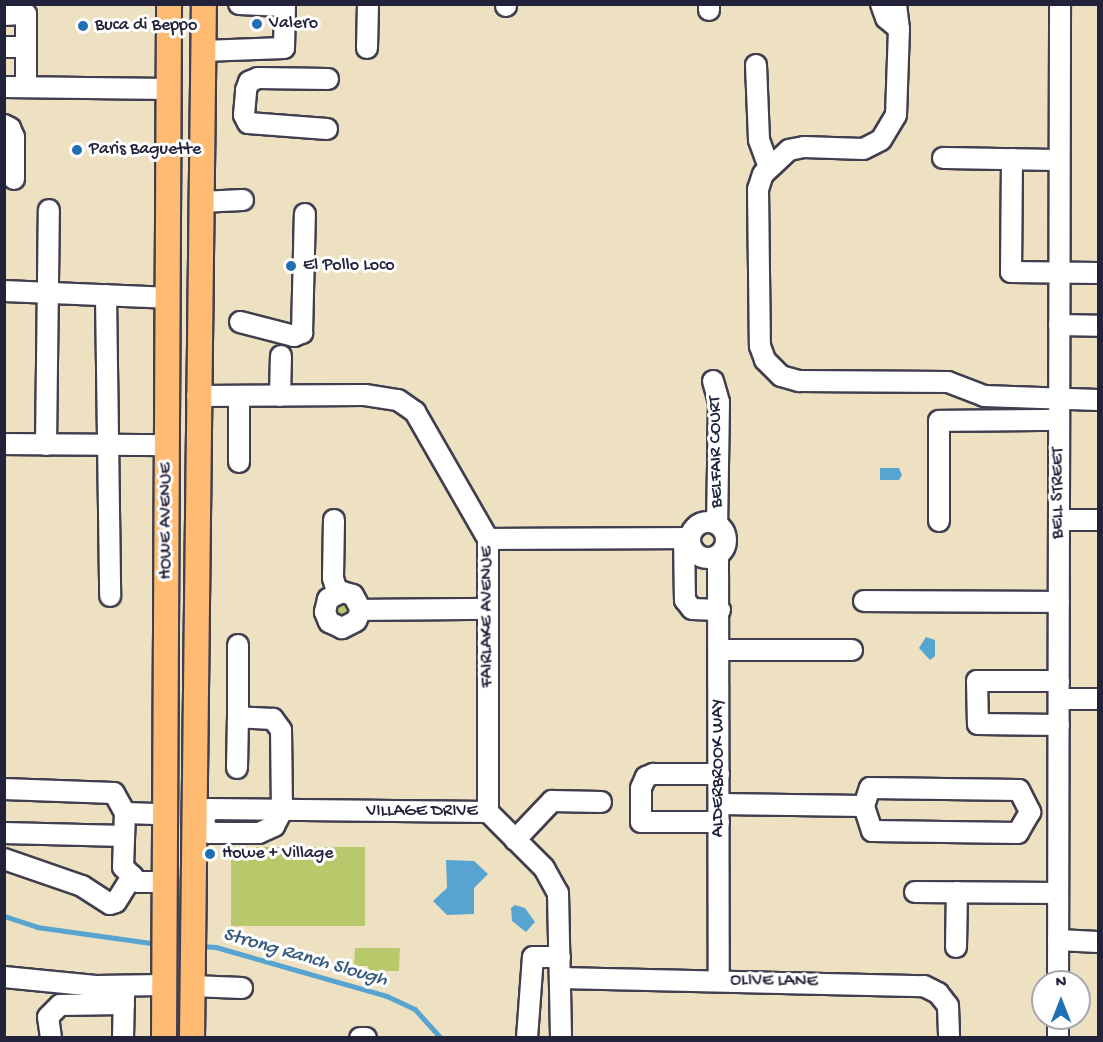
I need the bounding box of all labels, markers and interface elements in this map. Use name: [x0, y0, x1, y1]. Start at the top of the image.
place label: Valero: [269, 13, 318, 35]
place label: Buca di Beppo: [95, 15, 197, 37]
marker: Valero: [250, 17, 264, 31]
marker: Buca di Beppo: [76, 19, 90, 33]
place label: Paris Baguette: [89, 139, 201, 161]
marker: Paris Baguette: [70, 143, 84, 157]
place label: El Pollo Loco: [303, 255, 395, 277]
marker: El Pollo Loco: [284, 259, 298, 273]
street label: BELFAIR COURT: [705, 396, 729, 508]
street label: BELL STREET: [1048, 447, 1070, 539]
street label: HOWE AVENUE: [156, 462, 178, 580]
street label: FAIRLAKE AVENUE: [477, 546, 499, 688]
street label: ALDERBROOK WAY: [708, 699, 730, 837]
street label: VILLAGE DRIVE: [366, 801, 478, 823]
place label: Howe + Village: [222, 843, 333, 865]
marker: Howe + Village: [203, 847, 217, 861]
water label: Strong Ranch Slough: [220, 923, 390, 993]
street label: OLIVE LANE: [730, 970, 818, 994]
north arrow: [1031, 970, 1091, 1030]
text: N: [1056, 974, 1066, 993]

